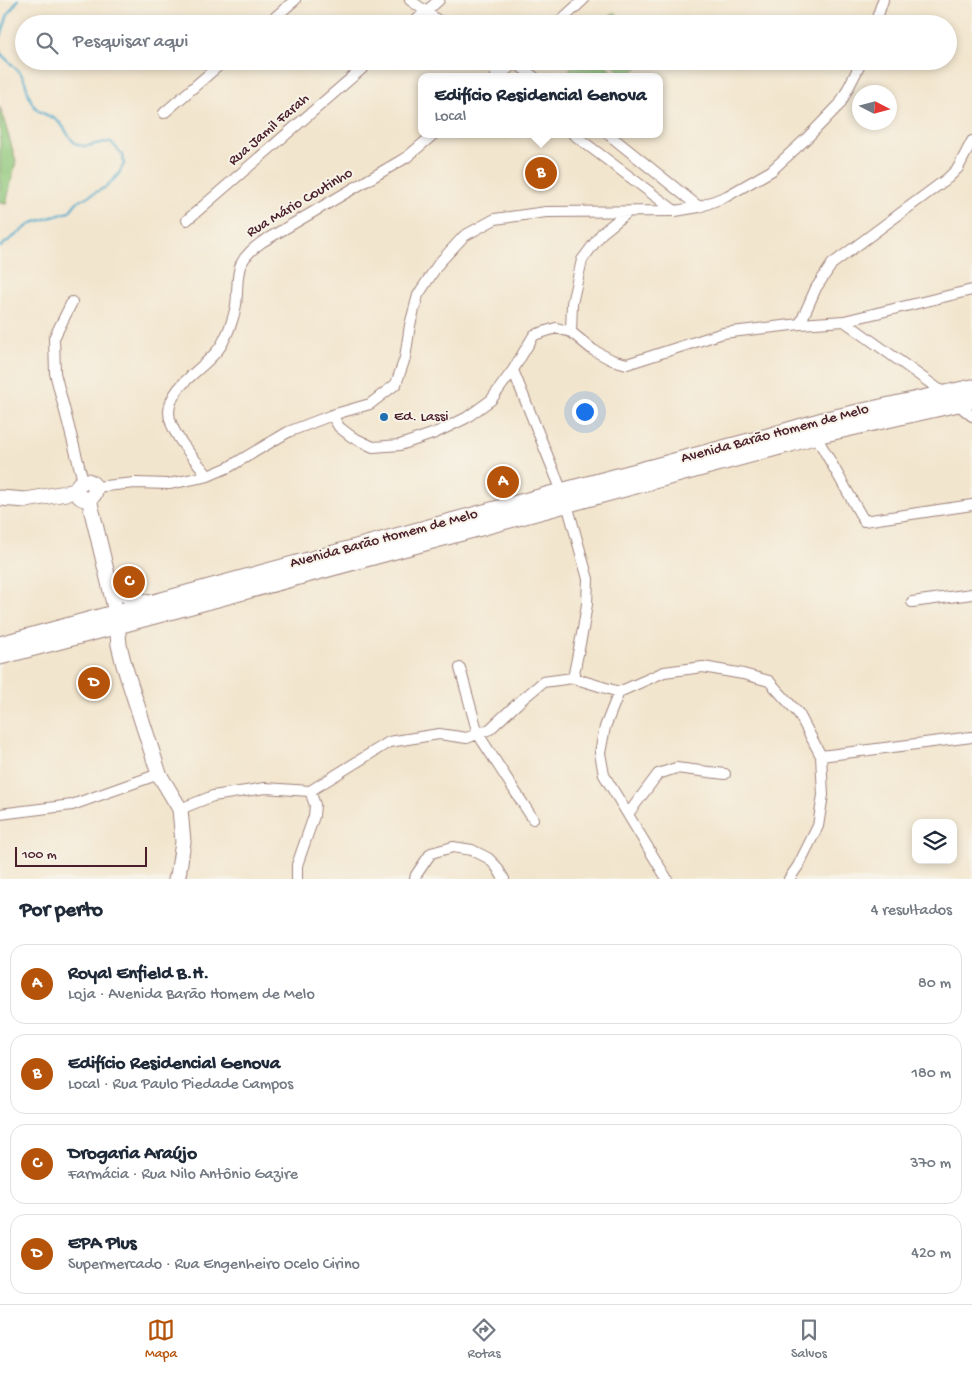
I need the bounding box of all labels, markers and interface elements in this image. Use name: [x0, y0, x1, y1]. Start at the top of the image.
search box: [15, 15, 957, 70]
icon: search: [33, 29, 61, 57]
text: Pesquisar aqui: [73, 31, 188, 54]
popup: [418, 73, 663, 138]
text: Edifício Residencial Genova: [434, 85, 647, 108]
north arrow: [852, 85, 897, 130]
street label: Rua Jamil Farah: [225, 90, 313, 170]
text: Local: [434, 108, 466, 127]
pin: B: [525, 154, 557, 192]
street label: Rua Mário Coutinho: [244, 164, 357, 242]
your location: [572, 399, 598, 425]
street label: Avenida Barão Homem de Melo: [679, 400, 871, 468]
place label: Ed. Lassi: [394, 408, 449, 426]
marker: Ed. Lassi: [378, 411, 390, 423]
pin: A: [487, 463, 519, 501]
street label: Avenida Barão Homem de Melo: [288, 505, 480, 573]
pin: C: [113, 563, 145, 601]
pin: D: [78, 664, 110, 702]
map controls: [912, 819, 957, 864]
button: layers: [912, 819, 957, 864]
scale bar: [15, 844, 148, 867]
text: 100 m: [22, 847, 57, 864]
text: Por perto: [20, 899, 103, 924]
text: 4 resultados: [871, 902, 952, 921]
text: Royal Enfield B.H.: [68, 963, 209, 986]
text: A: [32, 975, 42, 994]
text: 80 m: [918, 975, 951, 994]
text: Loja · Avenida Barão Homem de Melo: [68, 986, 315, 1005]
text: Edifício Residencial Genova: [68, 1053, 280, 1076]
text: B: [33, 1065, 41, 1084]
text: 180 m: [912, 1065, 951, 1084]
text: Local · Rua Paulo Piedade Campos: [68, 1076, 293, 1095]
text: Drogaria Araújo: [68, 1143, 197, 1166]
text: C: [33, 1155, 41, 1174]
text: 370 m: [910, 1155, 951, 1174]
text: Farmácia · Rua Nilo Antônio Gazire: [68, 1166, 298, 1185]
text: EPA Plus: [68, 1233, 137, 1256]
text: D: [32, 1245, 42, 1264]
text: 420 m: [911, 1245, 951, 1264]
text: Supermercado · Rua Engenheiro Ocelo Cirino: [68, 1256, 360, 1275]
tab: Mapa: [145, 1316, 177, 1363]
tab: Rotas: [467, 1316, 501, 1363]
tab: Salvos: [791, 1316, 827, 1363]

